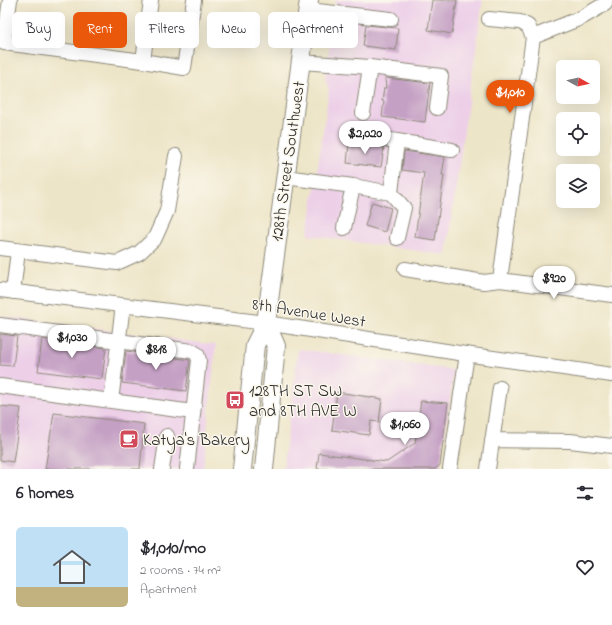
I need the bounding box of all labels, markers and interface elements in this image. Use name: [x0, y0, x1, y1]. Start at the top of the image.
chip: Buy: [12, 12, 65, 48]
chip: Rent: [73, 12, 127, 48]
chip: Filters: [135, 12, 199, 48]
chip: New: [207, 12, 260, 48]
chip: Apartment: [268, 12, 358, 48]
north arrow: [556, 60, 600, 104]
map controls: [556, 60, 600, 208]
street label: 128th Street Southwest: [265, 79, 312, 243]
pin: $1,010: [477, 80, 543, 114]
text: $1,010: [495, 83, 525, 102]
button: locate: [556, 112, 600, 156]
pin: $2,020: [332, 121, 398, 155]
text: $2,020: [348, 124, 382, 143]
button: layers: [556, 164, 600, 208]
pin: $920: [530, 266, 578, 300]
text: $920: [542, 269, 566, 288]
street label: 8th Avenue West: [250, 292, 368, 335]
pin: $1,030: [39, 325, 105, 359]
text: $1,030: [57, 328, 87, 347]
pin: $818: [132, 337, 180, 371]
text: $818: [145, 340, 167, 359]
place label: 128TH ST SW and 8TH AVE W: [249, 379, 357, 424]
bus stop icon: 128TH ST SW and 8TH AVE W: [224, 389, 246, 411]
pin: $1,060: [372, 412, 438, 446]
text: $1,060: [389, 415, 421, 434]
cafe icon: Katya's Bakery: [118, 428, 140, 450]
place label: Katya's Bakery: [143, 428, 250, 454]
text: 6 homes: [16, 481, 74, 506]
icon: filters: [574, 482, 596, 504]
text: $1,010/mo: [140, 536, 206, 561]
icon: home: [48, 543, 96, 591]
icon: heart: [574, 556, 596, 578]
text: 2 rooms · 74 m²: [140, 561, 221, 580]
text: Apartment: [140, 580, 197, 599]

